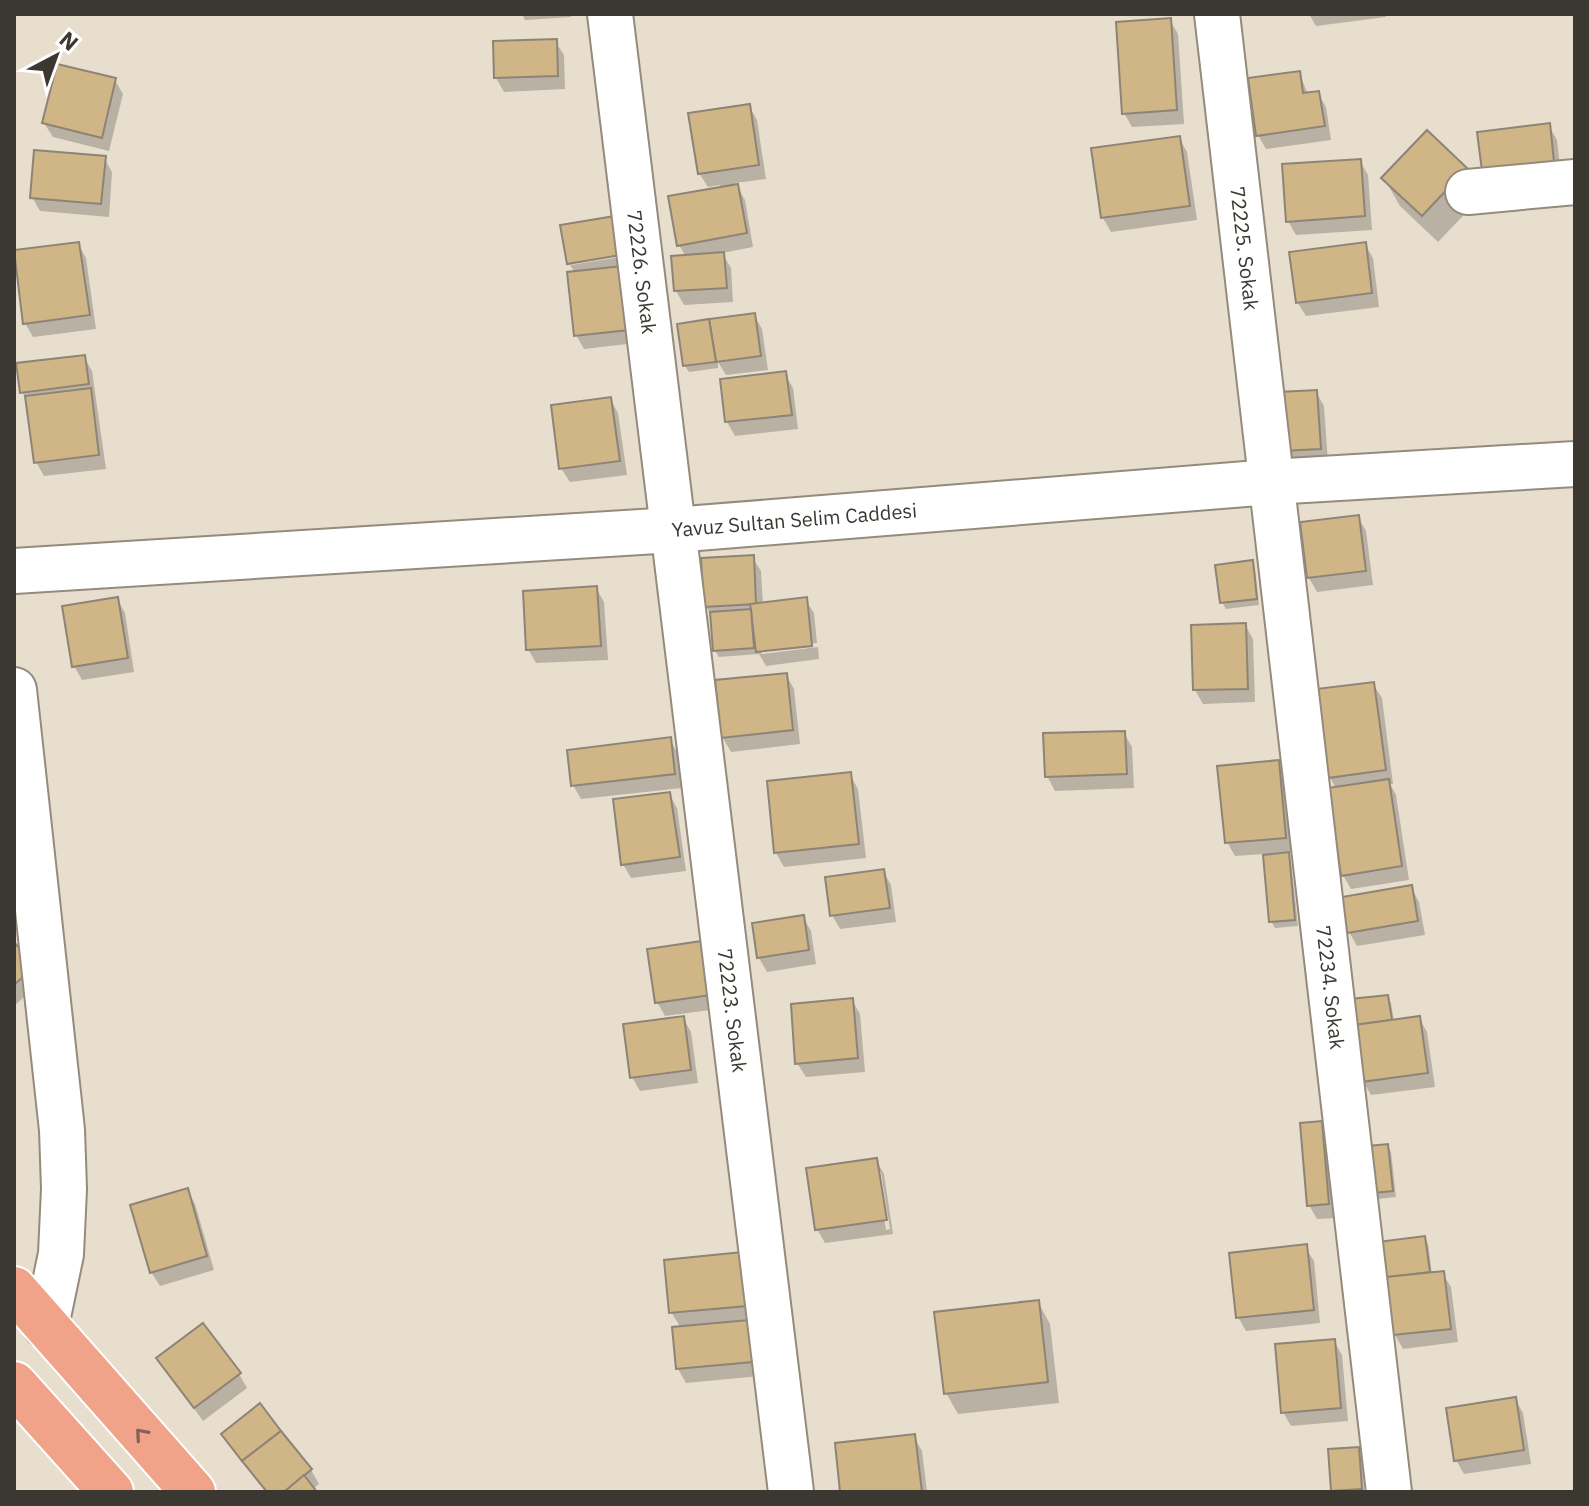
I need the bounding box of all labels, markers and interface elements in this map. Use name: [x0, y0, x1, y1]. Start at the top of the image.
north arrow: [16, 16, 96, 96]
text: N: [54, 24, 85, 57]
street label: 72225. Sokak: [1224, 185, 1265, 312]
street label: 72226. Sokak: [621, 208, 663, 336]
street label: Yavuz Sultan Selim Caddesi: [671, 496, 918, 543]
street label: 72234. Sokak: [1310, 924, 1351, 1051]
street label: 72223. Sokak: [712, 947, 754, 1074]
one-way arrow: [136, 1428, 151, 1443]

